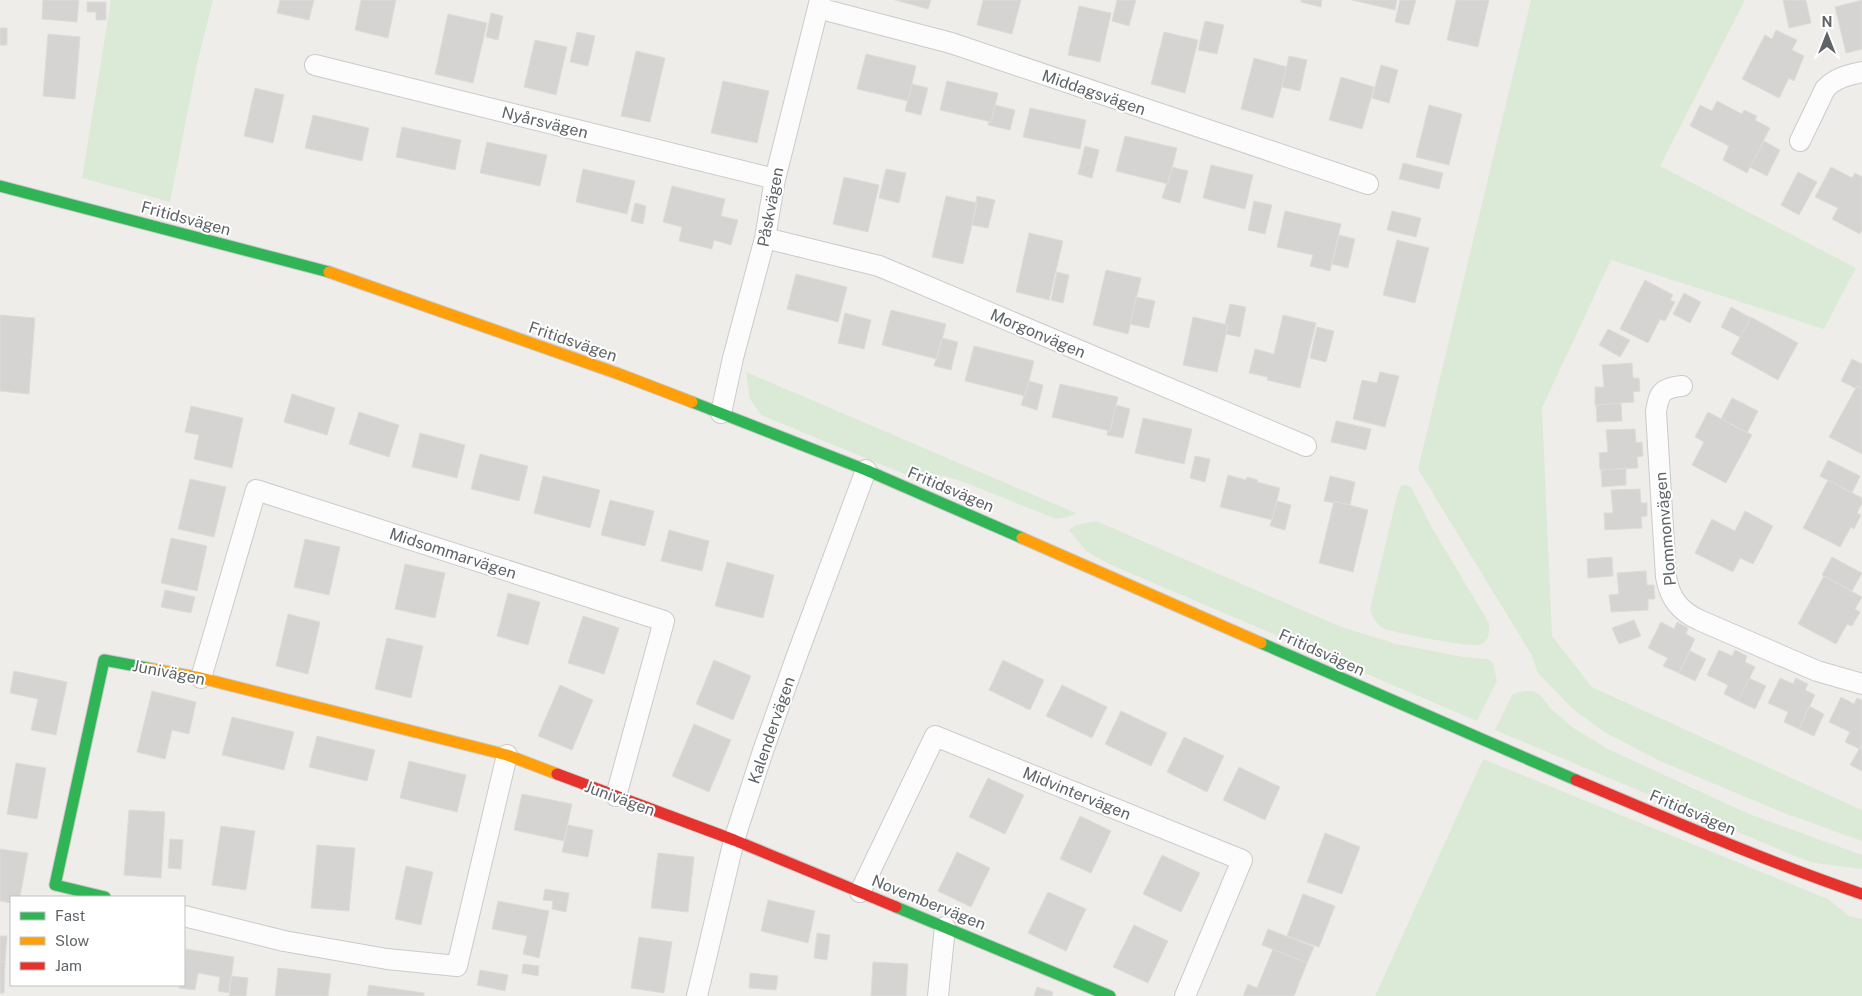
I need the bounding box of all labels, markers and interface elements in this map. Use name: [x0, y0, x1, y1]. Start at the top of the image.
north arrow: [1802, 10, 1852, 60]
text: N: [1822, 14, 1832, 30]
street label: Middagsvägen: [1039, 66, 1148, 119]
street label: Nyårsvägen: [500, 103, 590, 142]
street label: Påskvägen: [753, 166, 788, 249]
street label: Fritidsvägen: [139, 197, 233, 240]
street label: Morgonvägen: [987, 305, 1088, 362]
street label: Fritidsvägen: [526, 317, 620, 365]
street label: Fritidsvägen: [905, 463, 997, 516]
street label: Plommonvägen: [1651, 471, 1680, 587]
street label: Midsommarvägen: [387, 524, 519, 583]
street label: Fritidsvägen: [1276, 625, 1368, 680]
street label: Junivägen: [131, 656, 207, 689]
street label: Kalendervägen: [744, 674, 799, 786]
street label: Midvintervägen: [1020, 763, 1134, 824]
street label: Junivägen: [582, 777, 658, 820]
street label: Fritidsvägen: [1647, 786, 1739, 839]
street label: Novembervägen: [869, 871, 989, 934]
legend: [10, 896, 185, 986]
text: Fast: [55, 907, 85, 924]
text: Slow: [55, 932, 90, 949]
text: Jam: [55, 957, 82, 974]

